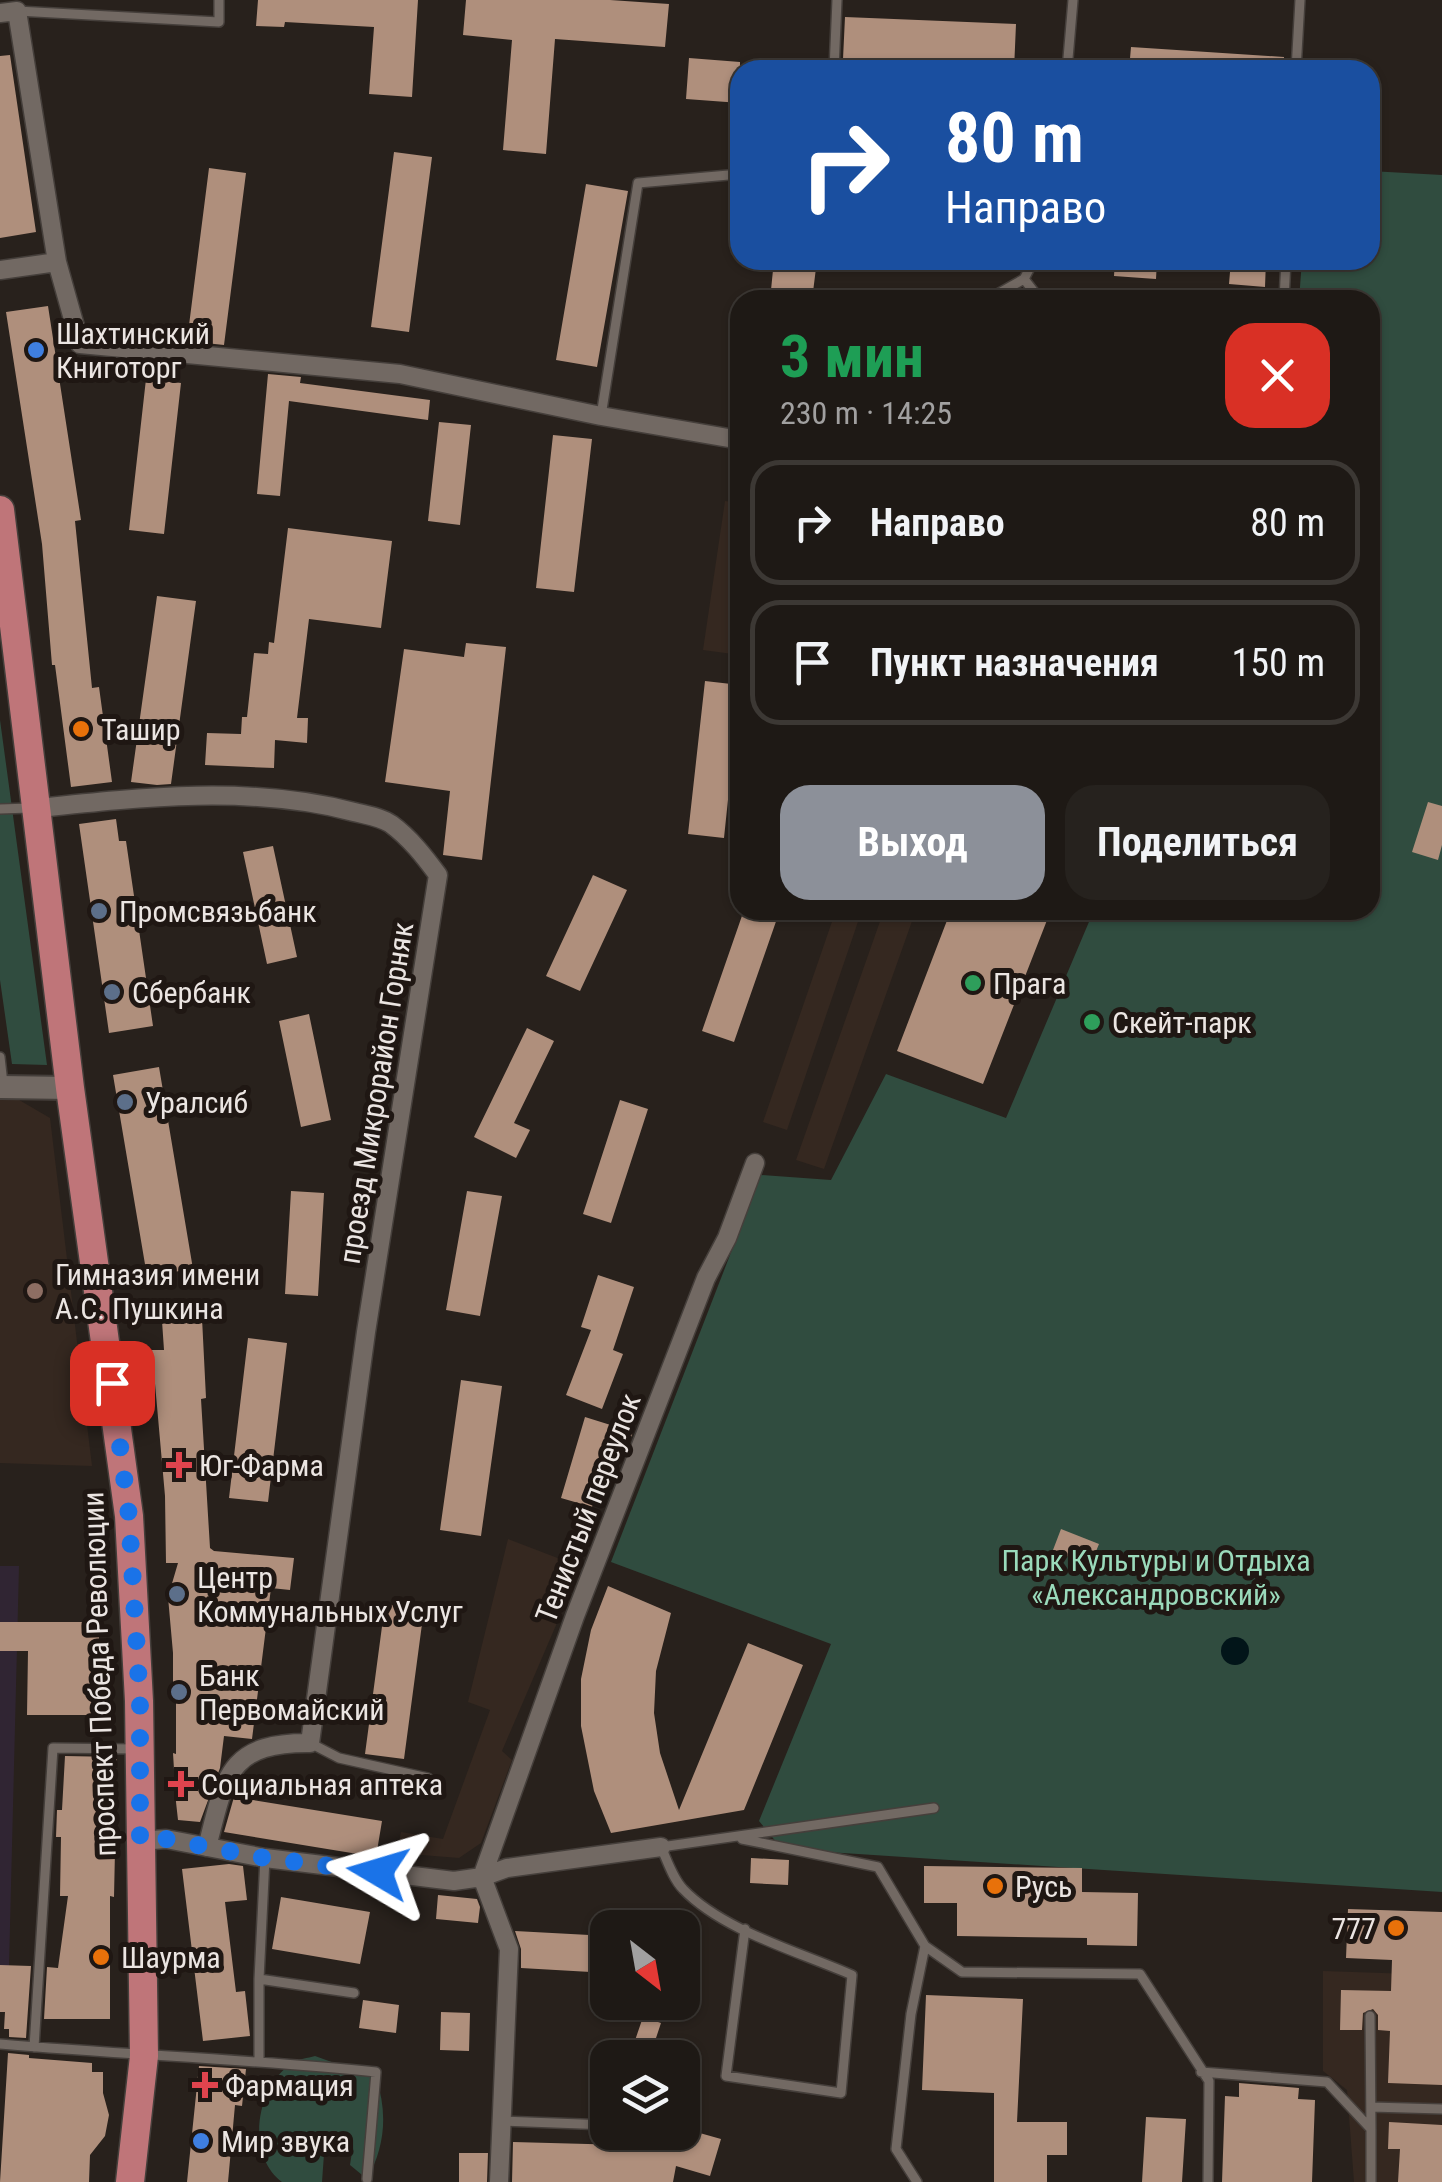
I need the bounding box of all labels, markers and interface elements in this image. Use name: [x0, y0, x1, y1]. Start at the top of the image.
text: 80 m: [945, 97, 1084, 179]
icon: right: [780, 100, 910, 230]
text: Направо: [945, 181, 1106, 234]
place label: Шахтинский Книготорг: [56, 316, 210, 385]
text: 3 мин: [780, 321, 924, 392]
button: close: [1225, 323, 1330, 428]
marker: Шахтинский Книготорг: [25, 339, 47, 361]
text: 230 m · 14:25: [780, 394, 952, 432]
icon: right: [785, 495, 840, 550]
text: Направо: [870, 501, 1005, 545]
text: 80 m: [1250, 501, 1325, 545]
icon: arrive: [785, 635, 840, 690]
text: Пункт назначения: [870, 641, 1159, 685]
text: 150 m: [1231, 641, 1325, 685]
place label: Ташир: [101, 712, 181, 747]
marker: Ташир: [70, 718, 92, 740]
button: Выход: [780, 785, 1045, 900]
button: Поделиться: [1065, 785, 1330, 900]
place label: Промсвязьбанк: [119, 894, 317, 929]
marker: Промсвязьбанк: [88, 900, 110, 922]
street label: проезд Микрорайон Горняк: [332, 920, 420, 1266]
place label: Прага: [993, 966, 1066, 1001]
marker: Прага: [962, 972, 984, 994]
place label: Сбербанк: [132, 975, 251, 1010]
marker: Сбербанк: [101, 981, 123, 1003]
place label: Скейт-парк: [1112, 1005, 1252, 1040]
marker: Скейт-парк: [1081, 1011, 1103, 1033]
place label: Уралсиб: [145, 1085, 248, 1120]
marker: Уралсиб: [114, 1091, 136, 1113]
place label: Гимназия имени А.С. Пушкина: [55, 1257, 260, 1326]
marker: Гимназия имени А.С. Пушкина: [24, 1280, 46, 1302]
pin: [70, 1341, 155, 1426]
icon: arrive: [85, 1356, 140, 1411]
street label: Тенистый переулок: [528, 1388, 648, 1628]
place label: Юг-Фарма: [199, 1448, 324, 1483]
marker: Юг-Фарма: [168, 1454, 190, 1476]
street label: проспект Победа Революции: [75, 1491, 123, 1857]
park label: Парк Культуры и Отдыха «Александровский»: [1001, 1543, 1311, 1612]
place label: Центр Коммунальных Услуг: [197, 1560, 463, 1629]
marker: Центр Коммунальных Услуг: [166, 1583, 188, 1605]
place label: Банк Первомайский: [199, 1658, 385, 1727]
marker: Банк Первомайский: [168, 1681, 190, 1703]
place label: Социальная аптека: [201, 1767, 443, 1802]
marker: Социальная аптека: [170, 1773, 192, 1795]
position arrow: [326, 1820, 430, 1924]
place label: Русь: [1015, 1869, 1072, 1904]
marker: Русь: [984, 1875, 1006, 1897]
north arrow: [590, 1910, 700, 2020]
map controls: [590, 1910, 700, 2150]
place label: 777: [1332, 1911, 1376, 1946]
marker: 777: [1385, 1917, 1407, 1939]
place label: Шаурма: [121, 1940, 221, 1975]
marker: Шаурма: [90, 1946, 112, 1968]
button: layers: [590, 2040, 700, 2150]
place label: Фармация: [225, 2068, 354, 2103]
marker: Фармация: [194, 2074, 216, 2096]
place label: Мир звука: [221, 2124, 350, 2159]
marker: Мир звука: [190, 2130, 212, 2152]

